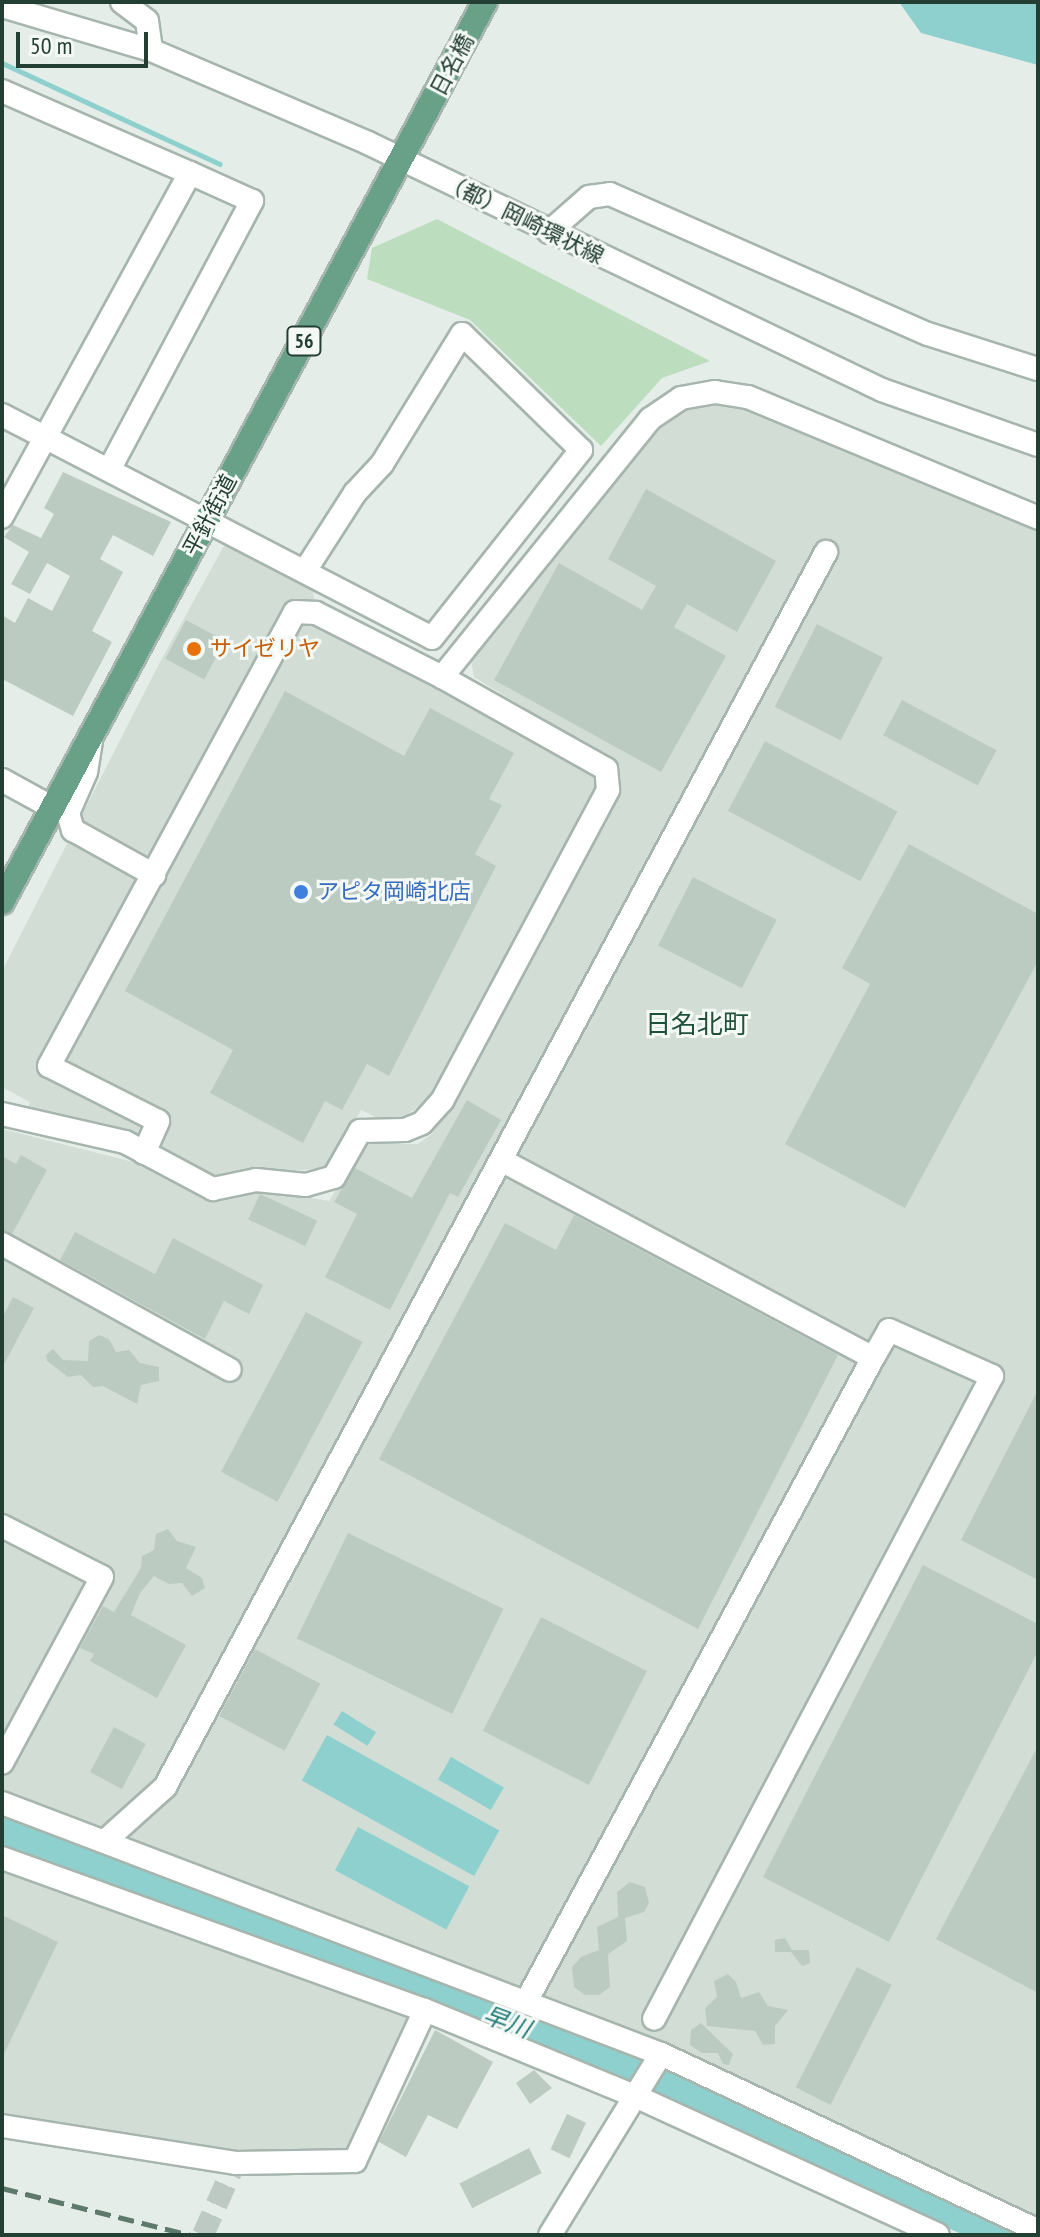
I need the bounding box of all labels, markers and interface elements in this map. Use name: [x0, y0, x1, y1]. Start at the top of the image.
scale bar: [20, 16, 152, 66]
text: 50 m: [30, 30, 72, 61]
street label: 日名橋: [425, 30, 479, 100]
street label: （都）岡崎環状線: [438, 169, 608, 269]
road number: 56: [286, 325, 322, 357]
street label: 平針街道: [178, 470, 242, 560]
place label: サイゼリヤ: [210, 636, 320, 662]
marker: サイゼリヤ: [185, 640, 203, 658]
place label: アピタ岡崎北店: [317, 879, 471, 905]
marker: アピタ岡崎北店: [292, 883, 310, 901]
district label: 日名北町: [645, 1008, 749, 1040]
water label: 早川: [480, 2000, 534, 2044]

